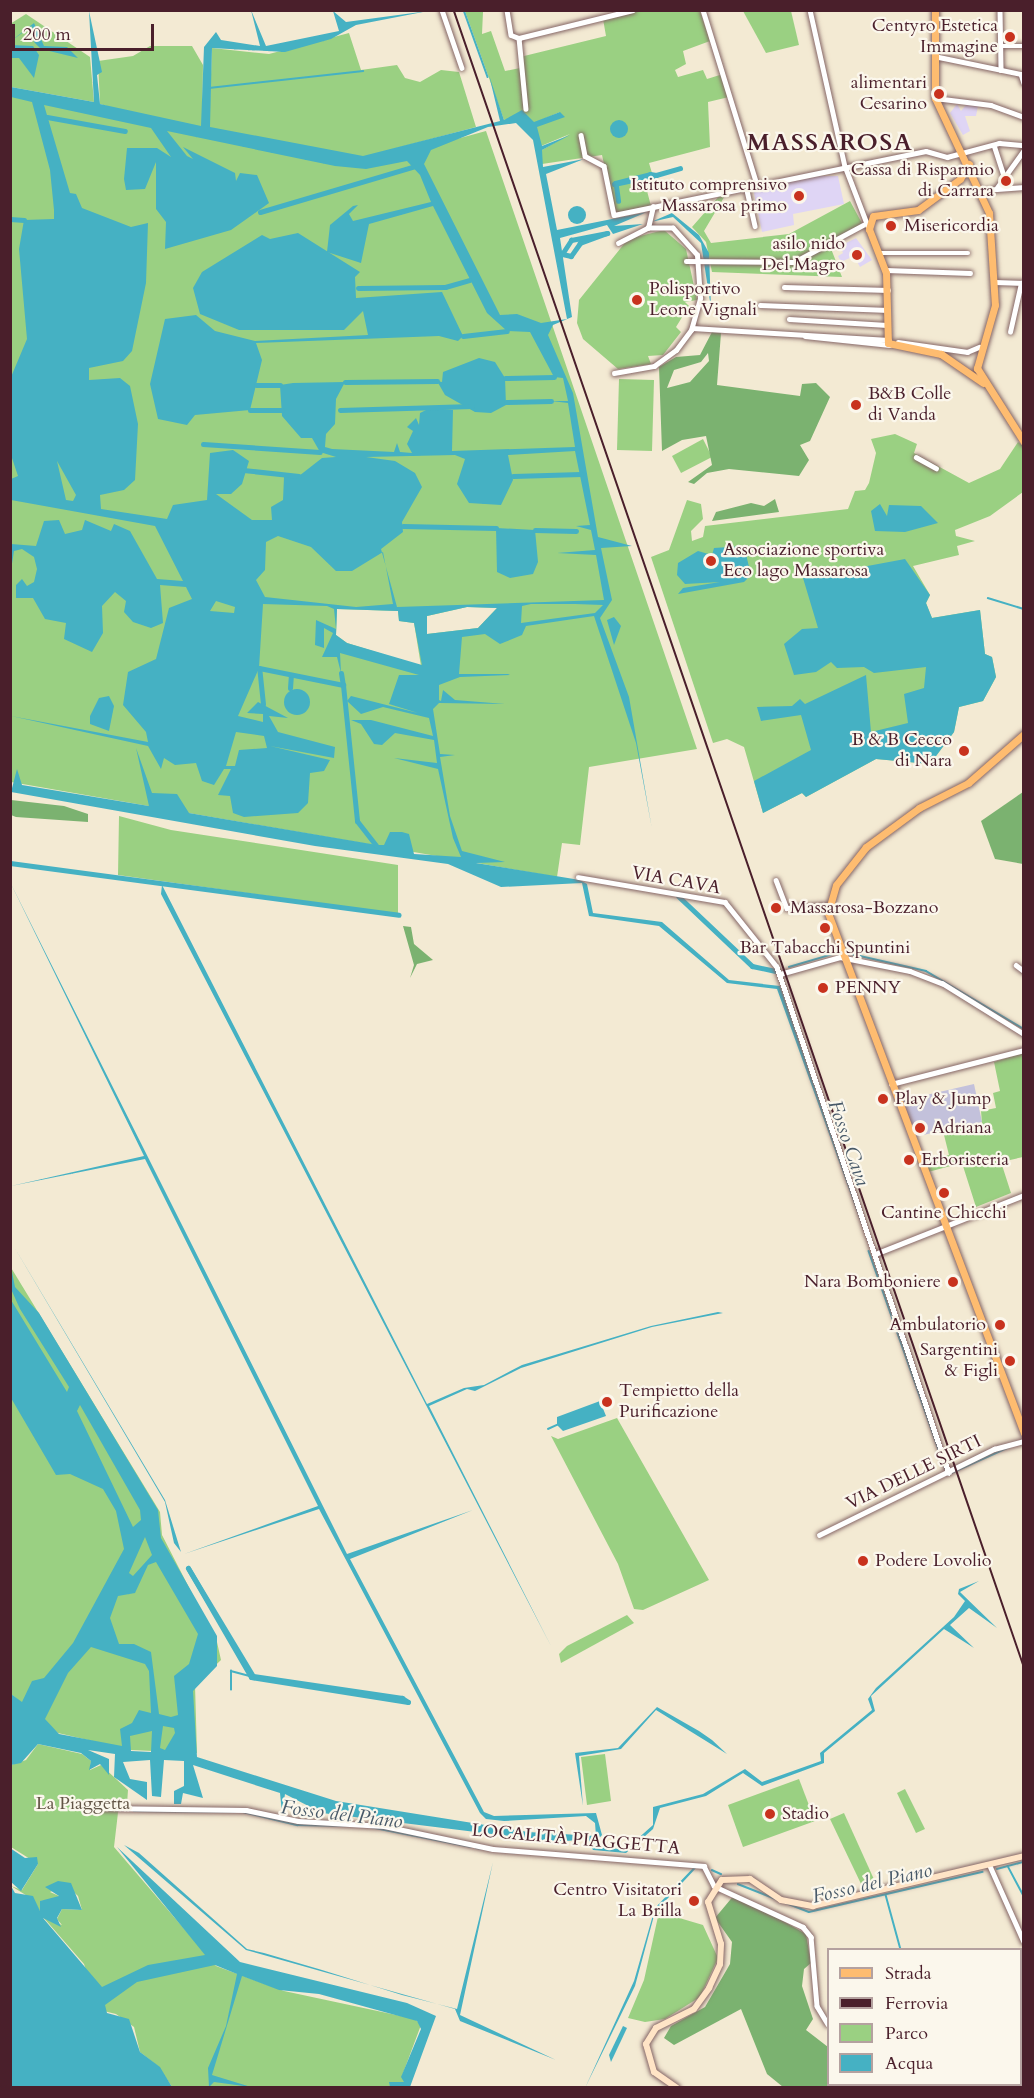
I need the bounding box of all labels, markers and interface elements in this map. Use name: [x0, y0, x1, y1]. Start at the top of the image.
scale bar: [15, 12, 158, 50]
place label: Centyro Estetica Immagine: [872, 16, 998, 58]
text: 200 m: [23, 22, 71, 47]
marker: Centyro Estetica Immagine: [1003, 30, 1017, 44]
place label: alimentari Cesarino: [851, 73, 927, 116]
marker: alimentari Cesarino: [932, 87, 946, 101]
district label: MASSAROSA: [747, 129, 913, 157]
place label: Cassa di Risparmio di Carrara: [851, 160, 994, 202]
marker: Cassa di Risparmio di Carrara: [999, 174, 1013, 188]
place label: Istituto comprensivo Massarosa primo: [631, 175, 787, 218]
marker: Istituto comprensivo Massarosa primo: [792, 189, 806, 203]
place label: Misericordia: [904, 215, 999, 237]
marker: Misericordia: [882, 217, 900, 235]
place label: asilo nido Del Magro: [762, 234, 845, 276]
marker: asilo nido Del Magro: [850, 248, 864, 262]
place label: Polisportivo Leone Vignali: [649, 279, 757, 322]
marker: Polisportivo Leone Vignali: [630, 293, 644, 307]
place label: B&B Colle di Vanda: [868, 384, 952, 426]
marker: B&B Colle di Vanda: [849, 398, 863, 412]
place label: Associazione sportiva Eco lago Massarosa: [723, 540, 884, 582]
marker: Associazione sportiva Eco lago Massarosa: [704, 554, 718, 568]
place label: B & B Cecco di Nara: [852, 730, 952, 772]
marker: B & B Cecco di Nara: [957, 744, 971, 758]
street label: VIA CAVA: [630, 863, 722, 899]
place label: Massarosa-Bozzano: [790, 897, 938, 919]
marker: Massarosa-Bozzano: [767, 899, 785, 917]
marker: Bar Tabacchi Spuntini: [818, 921, 832, 935]
place label: Bar Tabacchi Spuntini: [740, 937, 910, 959]
place label: PENNY: [835, 977, 901, 999]
marker: PENNY: [816, 981, 830, 995]
place label: Play & Jump: [895, 1088, 991, 1110]
marker: Play & Jump: [876, 1092, 890, 1106]
water label: Fosso Cava: [823, 1097, 875, 1189]
place label: Adriana: [932, 1117, 992, 1139]
marker: Adriana: [913, 1121, 927, 1135]
place label: Erboristeria: [921, 1149, 1009, 1171]
marker: Erboristeria: [902, 1153, 916, 1167]
marker: Cantine Chicchi: [937, 1186, 951, 1200]
place label: Cantine Chicchi: [881, 1202, 1007, 1224]
place label: Nara Bomboniere: [804, 1271, 941, 1293]
marker: Nara Bomboniere: [946, 1275, 960, 1289]
place label: Ambulatorio: [889, 1314, 986, 1336]
marker: Ambulatorio: [991, 1316, 1009, 1334]
place label: Sargentini & Figli: [920, 1340, 998, 1382]
marker: Sargentini & Figli: [1003, 1354, 1017, 1368]
place label: Tempietto della Purificazione: [619, 1381, 739, 1424]
marker: Tempietto della Purificazione: [600, 1395, 614, 1409]
street label: VIA DELLE SIRTI: [843, 1431, 985, 1515]
place label: Podere Lovolio: [875, 1550, 992, 1572]
marker: Podere Lovolio: [856, 1554, 870, 1568]
park label: La Piaggetta: [36, 1793, 130, 1815]
water label: Fosso del Piano: [280, 1795, 404, 1833]
place label: Stadio: [782, 1803, 829, 1825]
marker: Stadio: [763, 1807, 777, 1821]
street label: LOCALITÀ PIAGGETTA: [471, 1820, 681, 1860]
water label: Fosso del Piano: [810, 1858, 934, 1908]
place label: Centro Visitatori La Brilla: [553, 1880, 682, 1922]
marker: Centro Visitatori La Brilla: [687, 1894, 701, 1908]
legend: [827, 1948, 1022, 2086]
text: Strada: [885, 1961, 931, 1986]
text: Ferrovia: [885, 1991, 948, 2016]
text: Parco: [885, 2021, 928, 2046]
text: Acqua: [885, 2051, 933, 2076]

